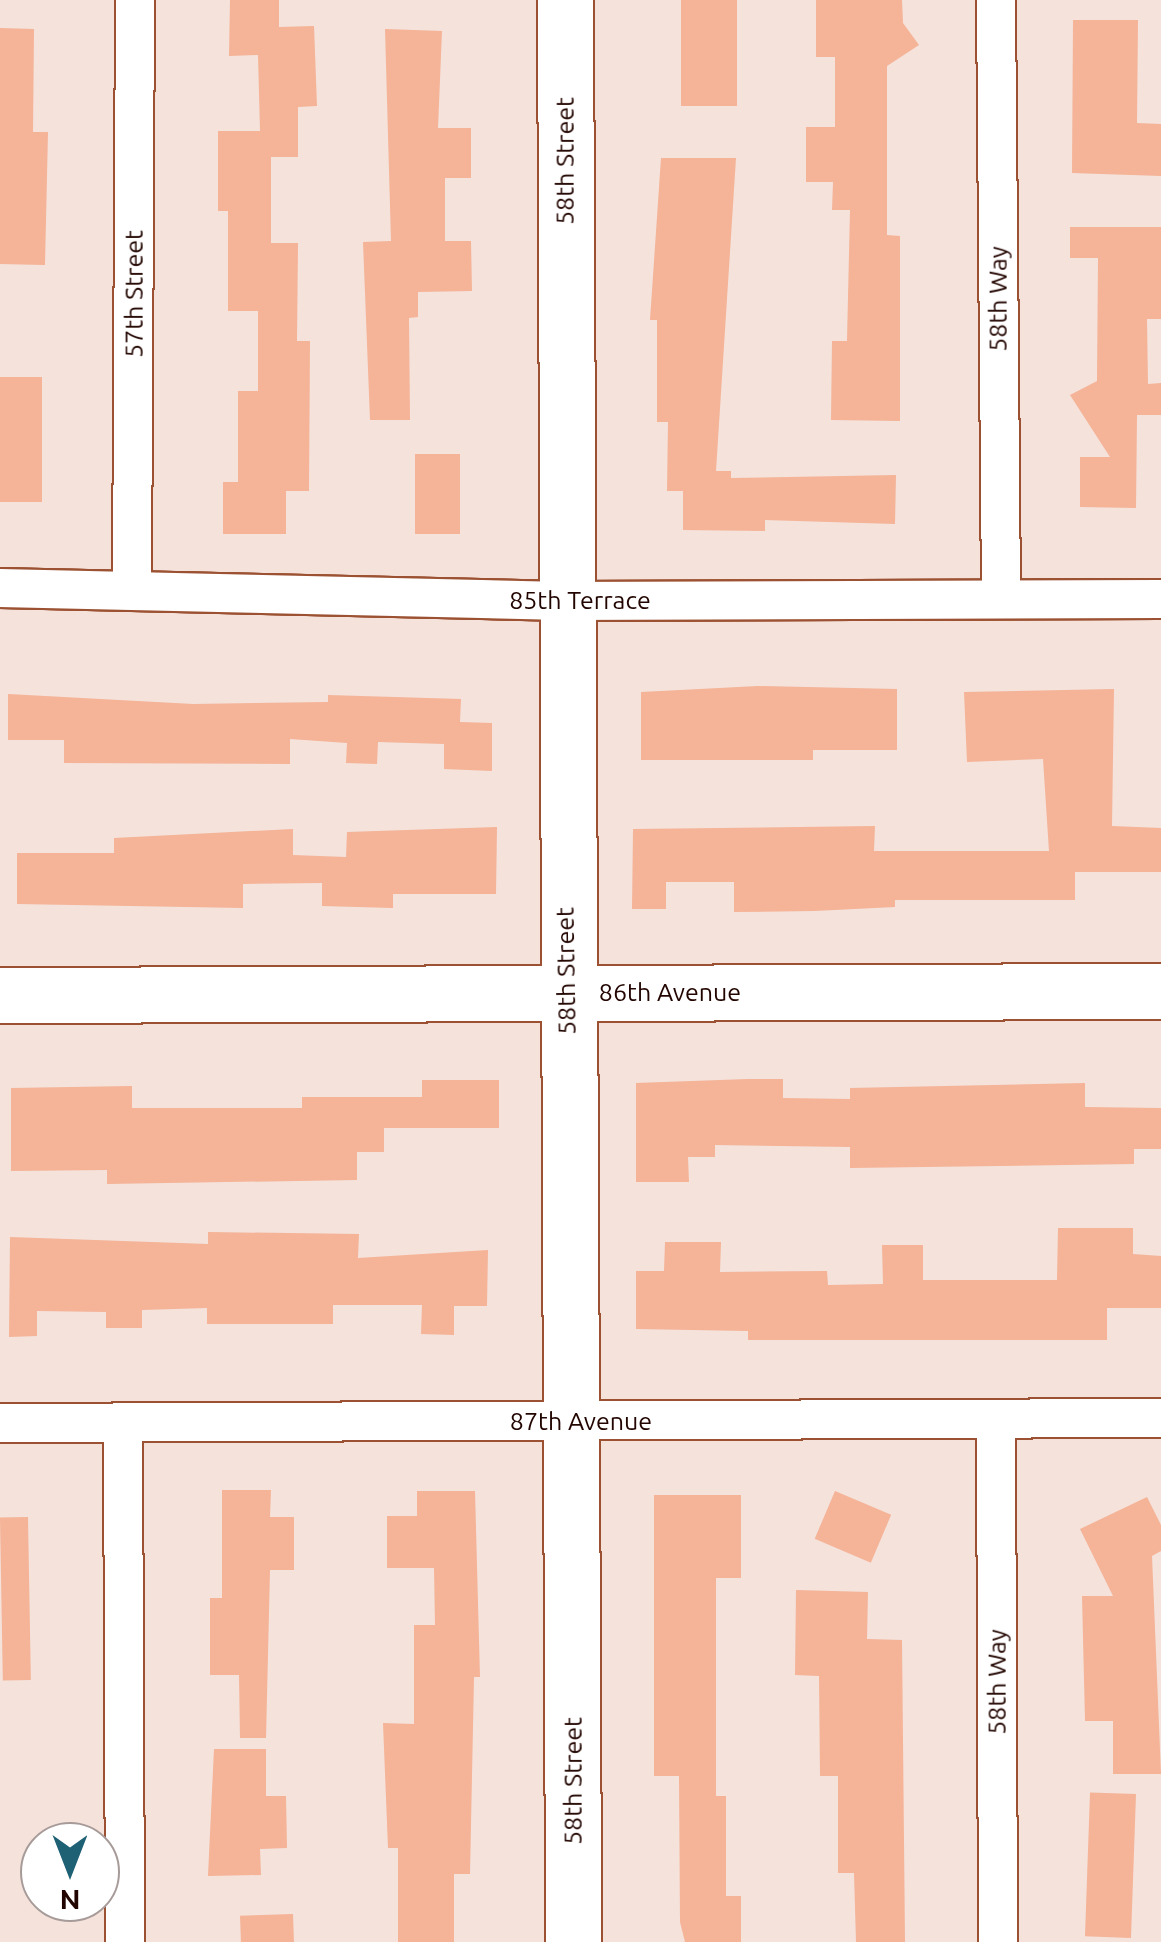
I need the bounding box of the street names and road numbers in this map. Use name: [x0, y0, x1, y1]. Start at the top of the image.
street label: 58th Street: [550, 97, 580, 225]
street label: 57th Street: [119, 230, 149, 358]
street label: 58th Way: [983, 246, 1013, 352]
street label: 85th Terrace: [509, 585, 651, 615]
street label: 58th Street: [550, 907, 582, 1035]
street label: 86th Avenue: [599, 977, 741, 1007]
street label: 87th Avenue: [510, 1406, 652, 1436]
street label: 58th Way: [982, 1629, 1012, 1735]
street label: 58th Street: [558, 1717, 588, 1845]

